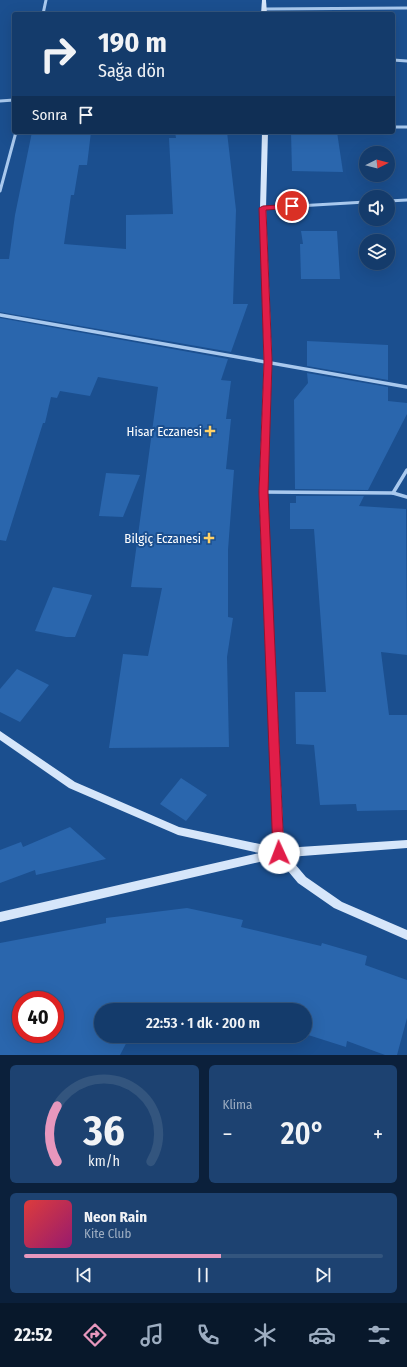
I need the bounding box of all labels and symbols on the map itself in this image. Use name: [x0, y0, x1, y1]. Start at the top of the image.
north arrow: [359, 146, 395, 182]
pin: [275, 189, 309, 223]
place label: Hisar Eczanesi: [127, 424, 202, 439]
marker: Hisar Eczanesi: [205, 426, 215, 436]
place label: Bilgiç Eczanesi: [124, 531, 201, 546]
marker: Bilgiç Eczanesi: [204, 533, 214, 543]
position arrow: [258, 832, 300, 874]
speed limit sign: 40: [12, 991, 64, 1043]

